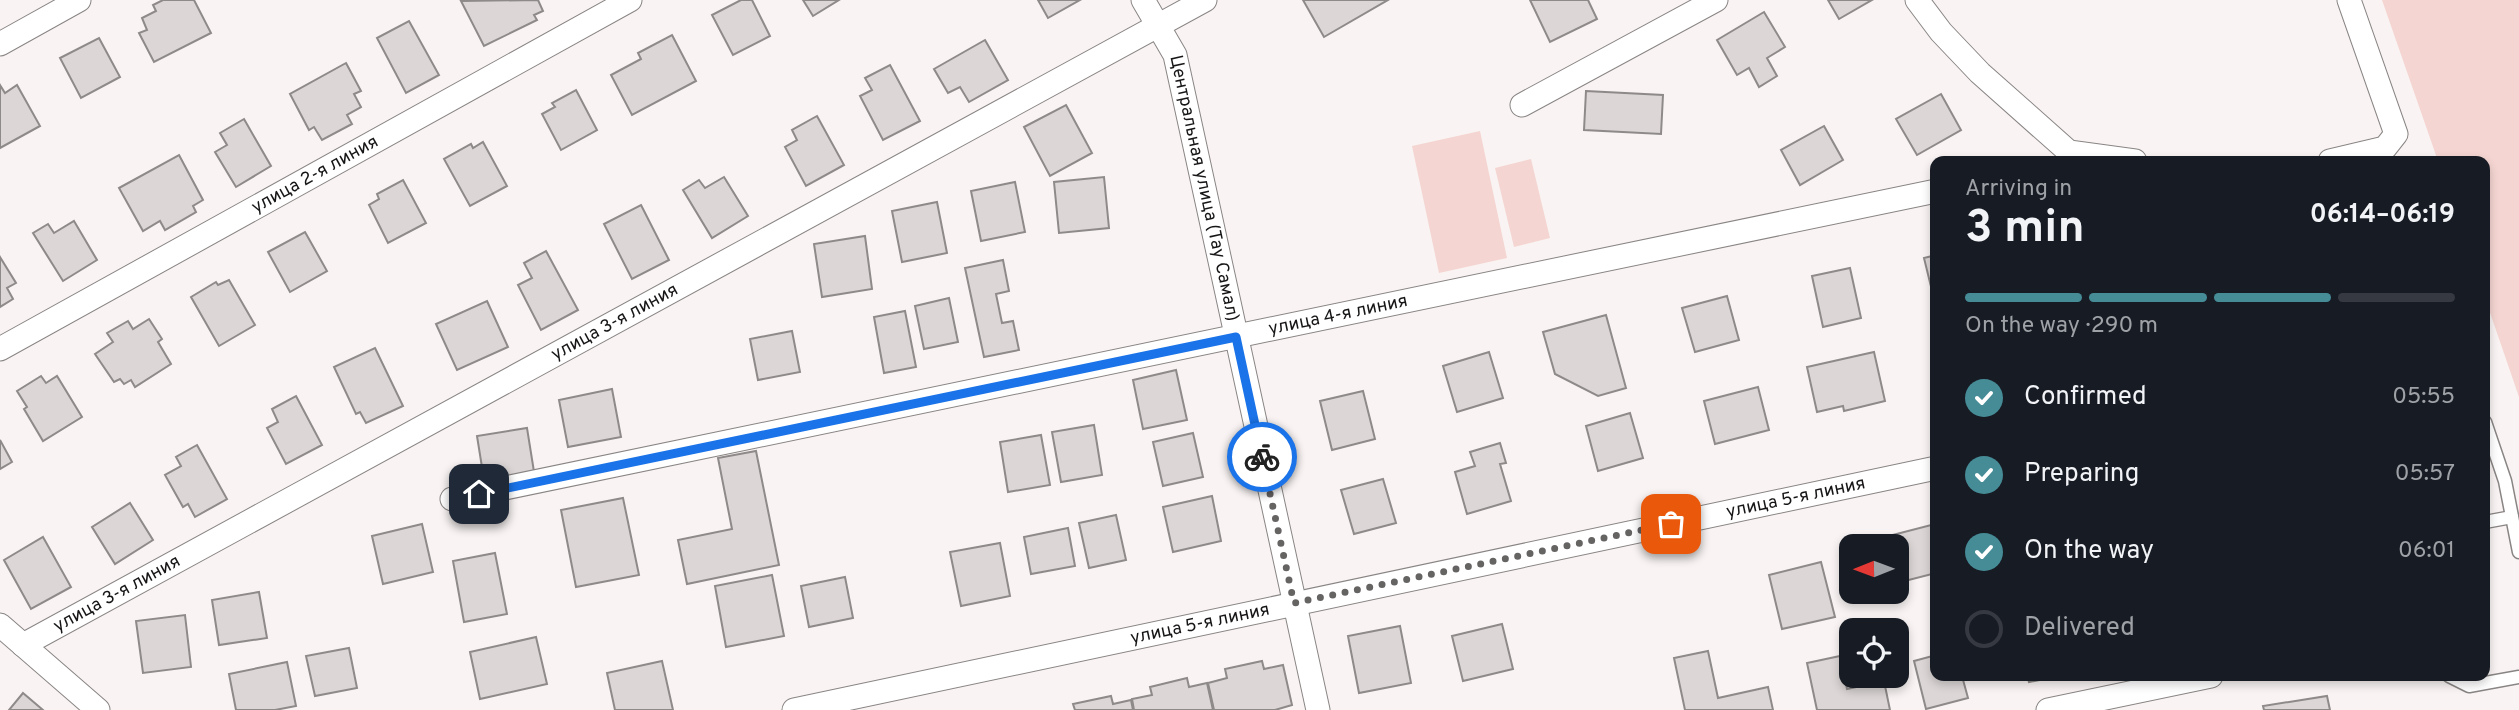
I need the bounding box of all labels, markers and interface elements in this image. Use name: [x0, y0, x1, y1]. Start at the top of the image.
street label: Центральная улица (Тау Самал): [1164, 53, 1244, 323]
street label: улица 2-я линия: [247, 130, 382, 219]
text: Arriving in: [1965, 175, 2072, 204]
text: 06:14–06:19: [2310, 199, 2455, 232]
text: 3 min: [1965, 200, 2085, 259]
street label: улица 3-я линия: [547, 278, 682, 366]
street label: улица 4-я линия: [1266, 289, 1410, 341]
text: On the way · 290 m: [1965, 312, 2158, 341]
icon: check: [1965, 379, 2003, 417]
text: Confirmed: [2024, 381, 2147, 414]
text: 05:55: [2392, 383, 2455, 412]
courier: [1227, 422, 1297, 492]
icon: bike: [1243, 438, 1281, 476]
icon: check: [1965, 456, 2003, 494]
text: Preparing: [2024, 458, 2139, 491]
text: 05:57: [2395, 460, 2455, 489]
pin: [449, 464, 509, 524]
street label: улица 5-я линия: [1724, 472, 1867, 524]
icon: home: [460, 475, 498, 513]
pin: [1641, 494, 1701, 554]
icon: bag: [1652, 505, 1690, 543]
icon: check: [1965, 533, 2003, 571]
north arrow: [1839, 534, 1909, 604]
map controls: [1839, 534, 1909, 688]
text: On the way: [2024, 535, 2154, 568]
text: 06:01: [2398, 537, 2455, 566]
street label: улица 3-я линия: [49, 550, 184, 638]
street label: улица 5-я линия: [1128, 598, 1272, 650]
text: Delivered: [2024, 612, 2135, 645]
button: locate: [1839, 618, 1909, 688]

